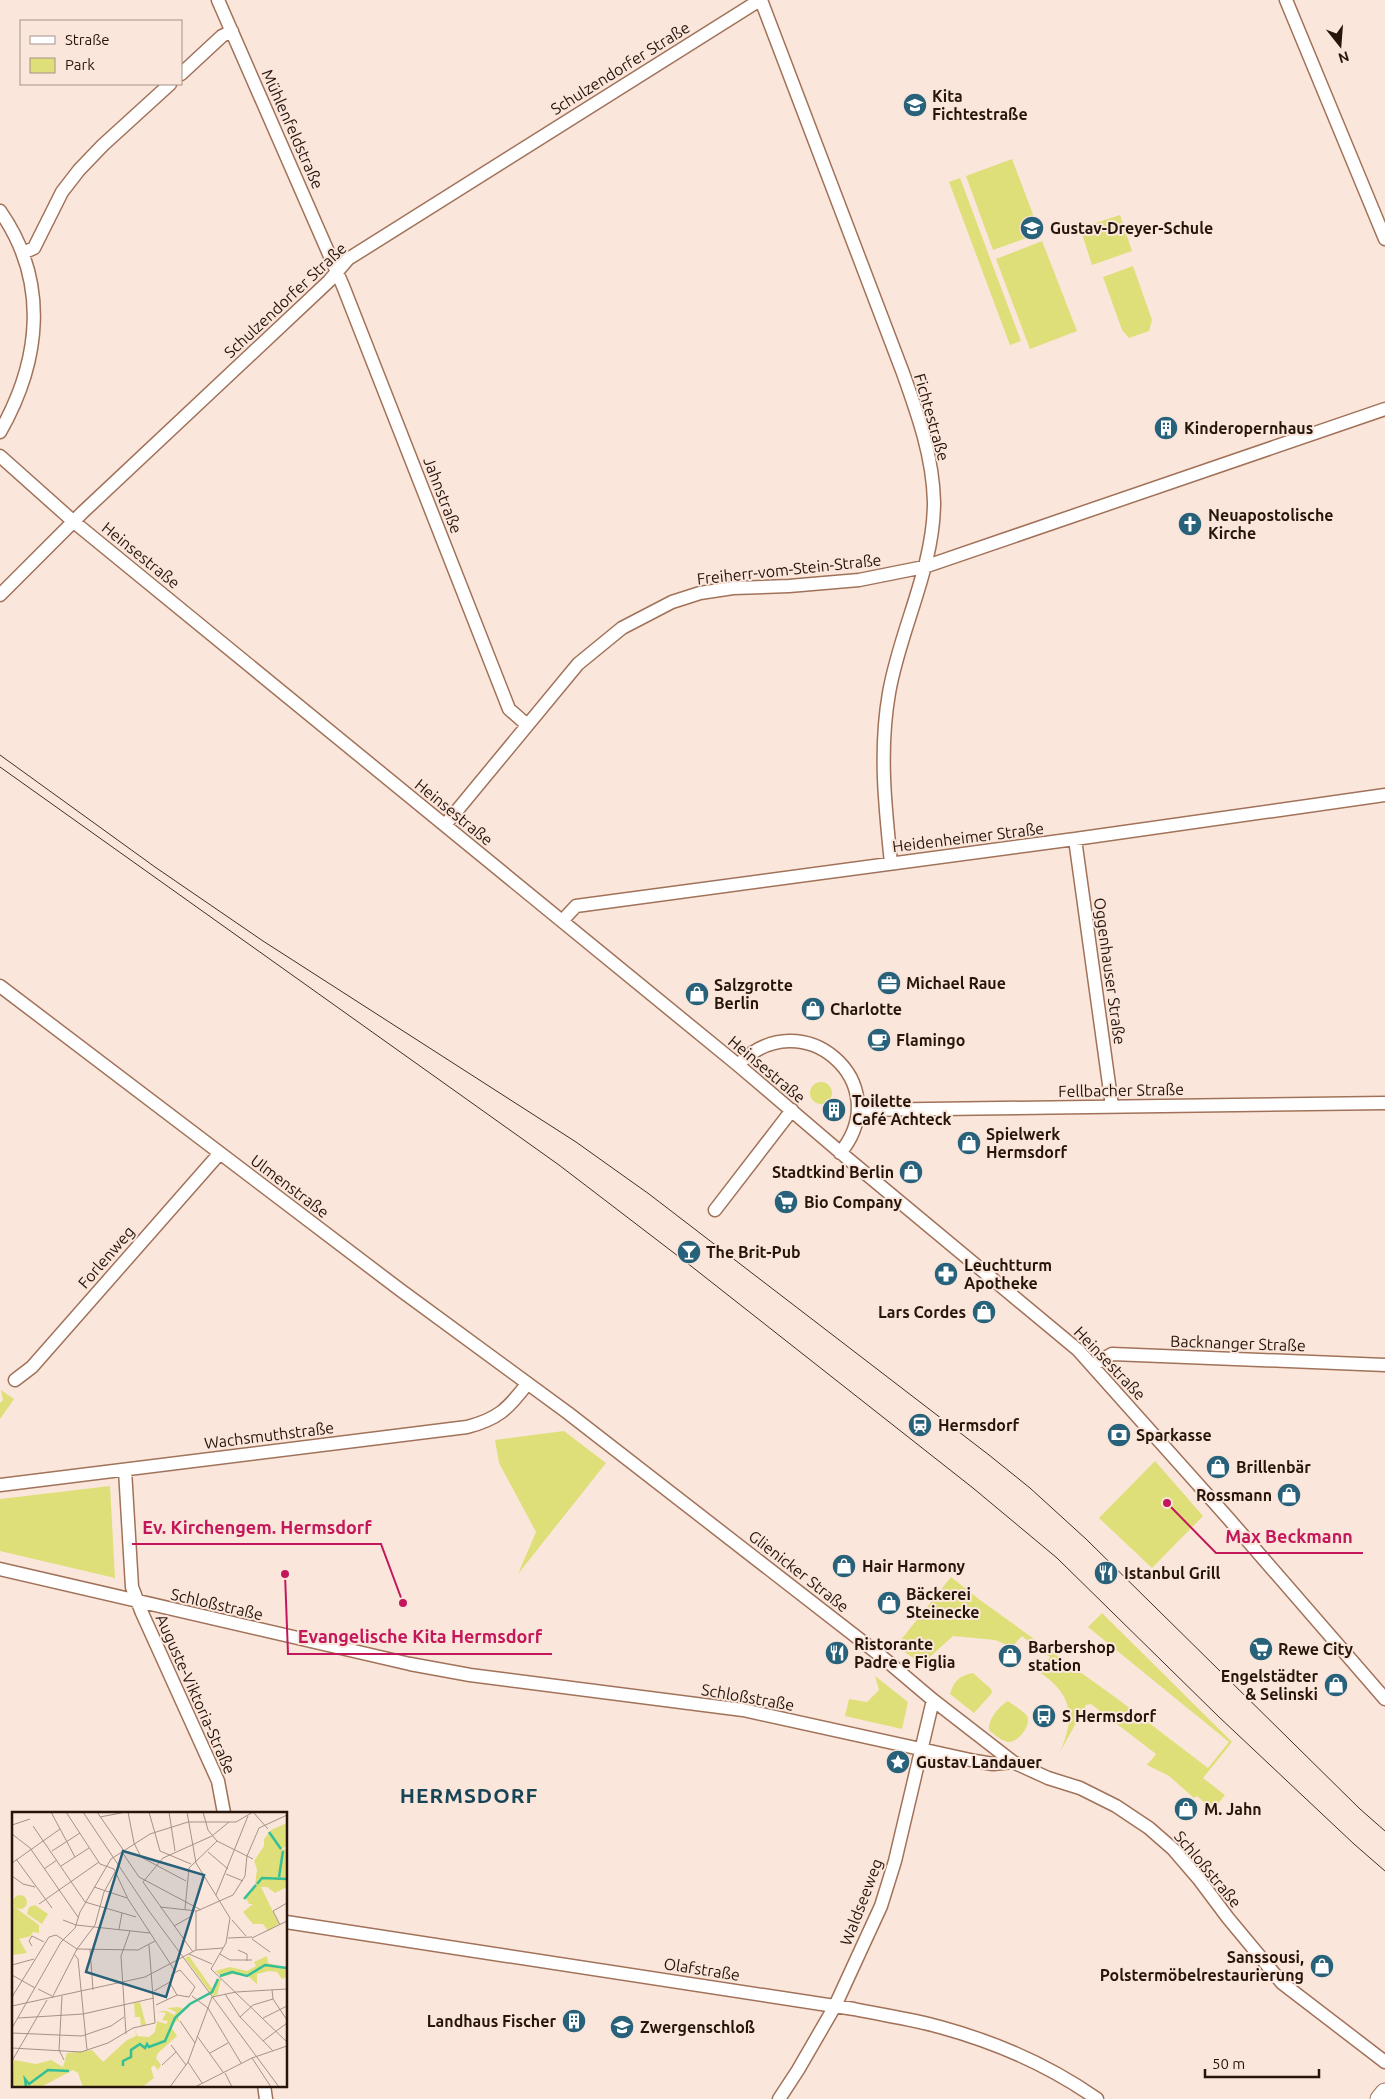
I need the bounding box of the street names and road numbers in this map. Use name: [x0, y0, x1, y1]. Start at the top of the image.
street label: Schulzendorfer Straße: [547, 18, 693, 118]
street label: Mühlenfeldstraße: [259, 67, 327, 191]
street label: Schulzendorfer Straße: [220, 239, 350, 361]
street label: Fichtestraße: [911, 371, 953, 463]
street label: Jahnstraße: [420, 454, 466, 536]
street label: Heinsestraße: [99, 518, 183, 592]
street label: Freiherr-vom-Stein-Straße: [696, 550, 882, 588]
street label: Heinsestraße: [412, 775, 496, 849]
street label: Heidenheimer Straße: [891, 819, 1045, 855]
street label: Oggenhauser Straße: [1091, 896, 1129, 1046]
street label: Heinsestraße: [725, 1032, 809, 1106]
street label: Fellbacher Straße: [1058, 1080, 1184, 1100]
street label: Ulmenstraße: [247, 1151, 333, 1221]
street label: Forlenweg: [74, 1222, 138, 1292]
street label: Heinsestraße: [1071, 1323, 1149, 1403]
street label: Backnanger Straße: [1170, 1332, 1306, 1354]
street label: Wachsmuthstraße: [203, 1418, 335, 1452]
street label: Glienicker Straße: [745, 1526, 853, 1616]
street label: Schloßstraße: [169, 1585, 265, 1623]
street label: Auguste-Viktoria-Straße: [153, 1611, 239, 1777]
street label: Schloßstraße: [700, 1680, 796, 1714]
street label: Schloßstraße: [1171, 1827, 1245, 1911]
street label: Waldseeweg: [836, 1856, 886, 1948]
street label: Olafstraße: [663, 1954, 741, 1984]

